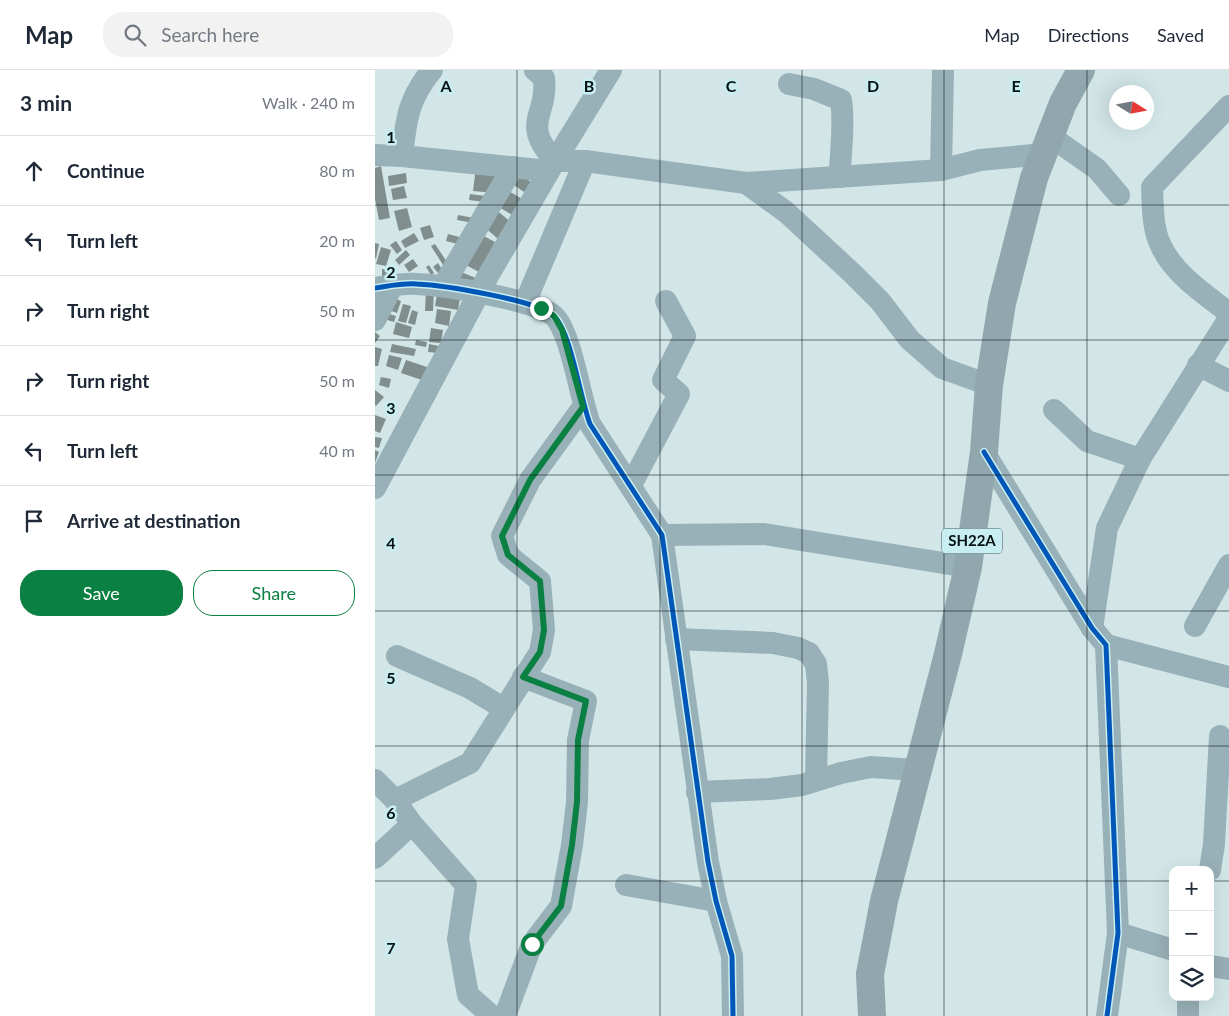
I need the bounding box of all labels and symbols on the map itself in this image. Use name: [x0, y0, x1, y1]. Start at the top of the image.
text: A: [439, 76, 452, 95]
text: B: [584, 76, 594, 95]
text: C: [726, 76, 737, 95]
text: D: [867, 76, 879, 95]
text: E: [1011, 76, 1021, 95]
north arrow: [1109, 85, 1154, 130]
text: 1: [386, 127, 396, 146]
text: 2: [386, 262, 396, 281]
route end: [530, 297, 553, 320]
text: 3: [386, 398, 396, 417]
road number: SH22A: [942, 528, 1002, 554]
text: 4: [386, 533, 396, 552]
text: 5: [386, 668, 396, 687]
text: 6: [386, 803, 396, 822]
route start: [521, 933, 544, 956]
text: 7: [386, 938, 396, 957]

